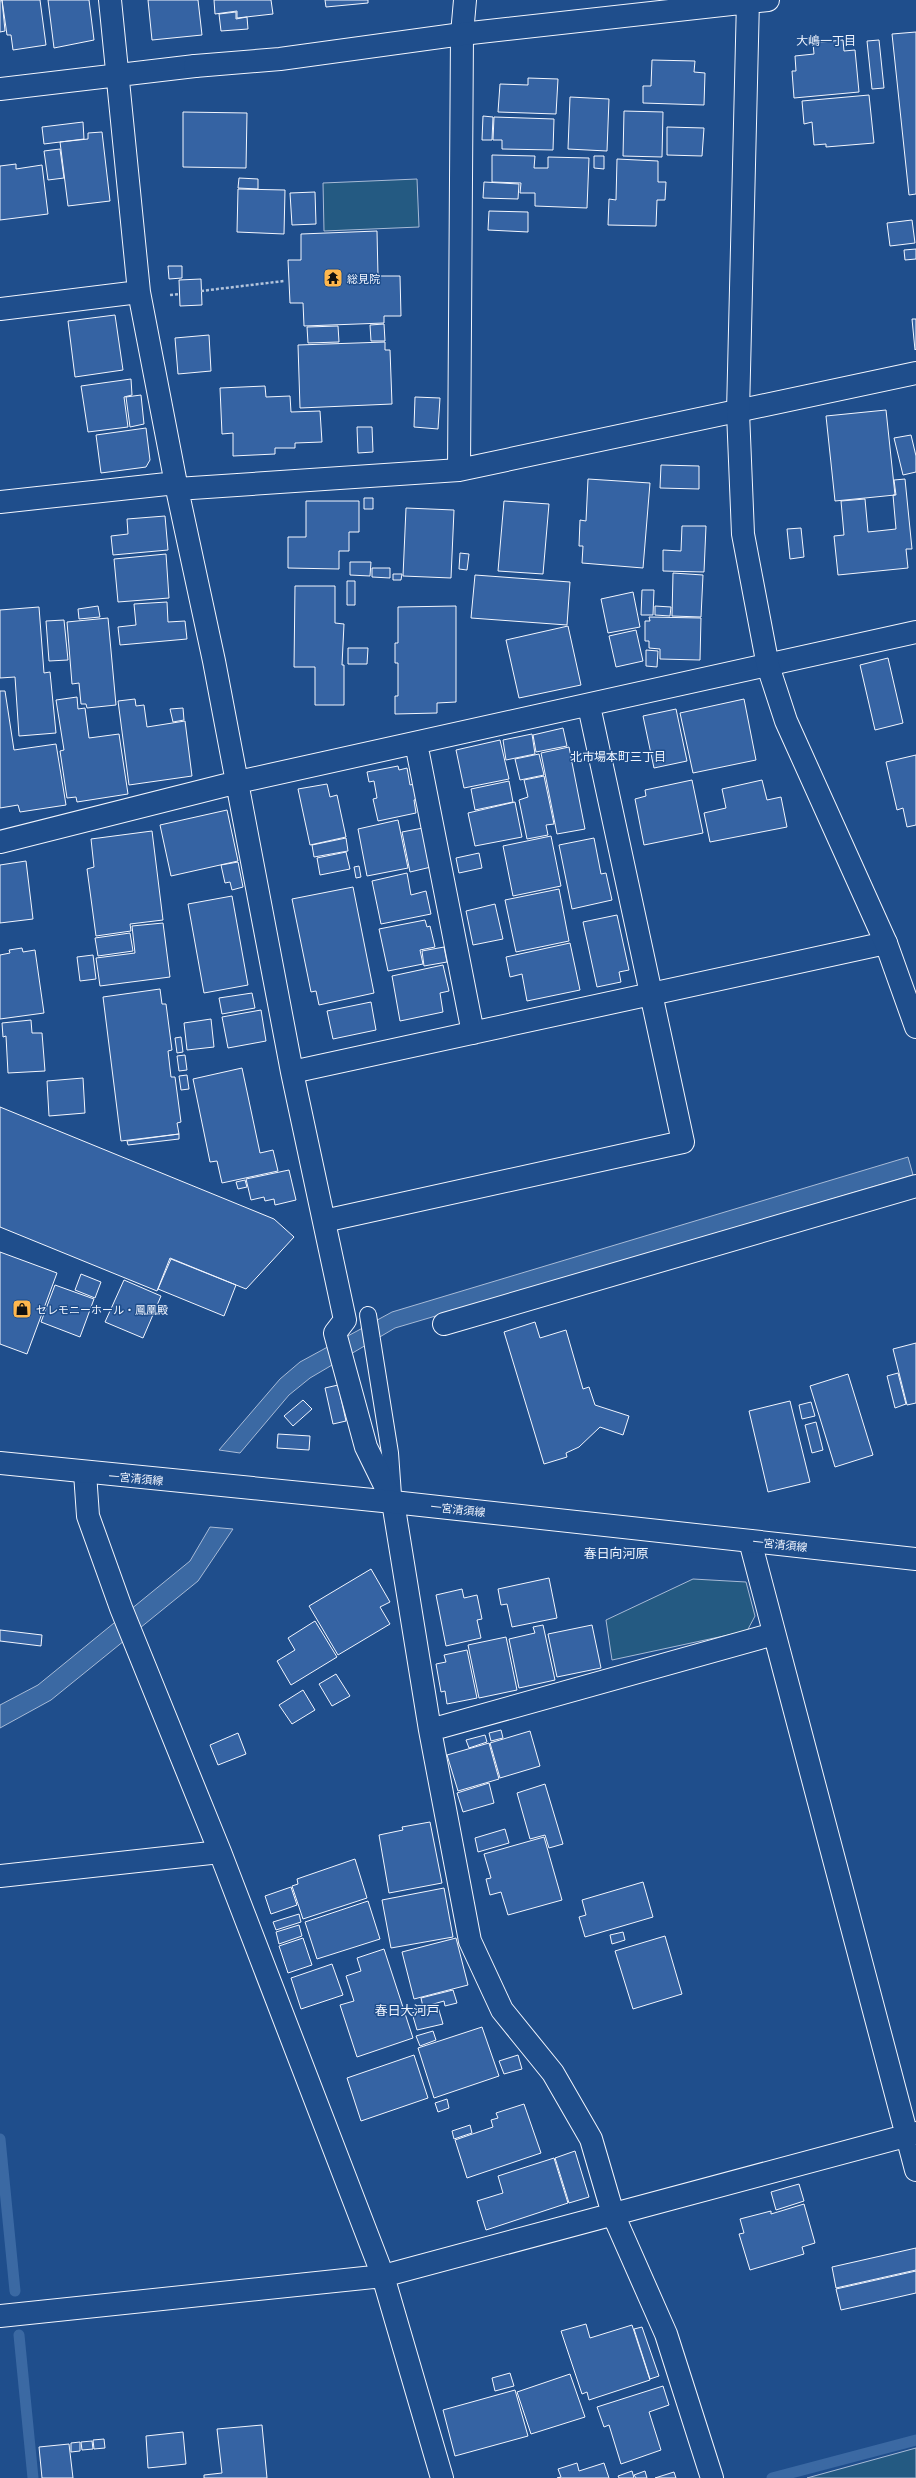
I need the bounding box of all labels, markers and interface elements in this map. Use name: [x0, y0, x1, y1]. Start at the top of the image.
district label: 大嶋一丁目: [796, 33, 856, 48]
temple icon: 総見院: [322, 267, 344, 289]
place label: 総見院: [347, 272, 380, 285]
district label: 北市場本町三丁目: [570, 749, 666, 764]
shop icon: セレモニーホール・鳳凰殿: [11, 1298, 33, 1320]
place label: セレモニーホール・鳳凰殿: [36, 1303, 168, 1316]
street label: 一宮清須線: [108, 1469, 164, 1487]
street label: 一宮清須線: [430, 1500, 486, 1518]
street label: 一宮清須線: [752, 1535, 808, 1553]
district label: 春日向河原: [583, 1545, 649, 1561]
district label: 春日大河戸: [374, 2002, 440, 2018]

